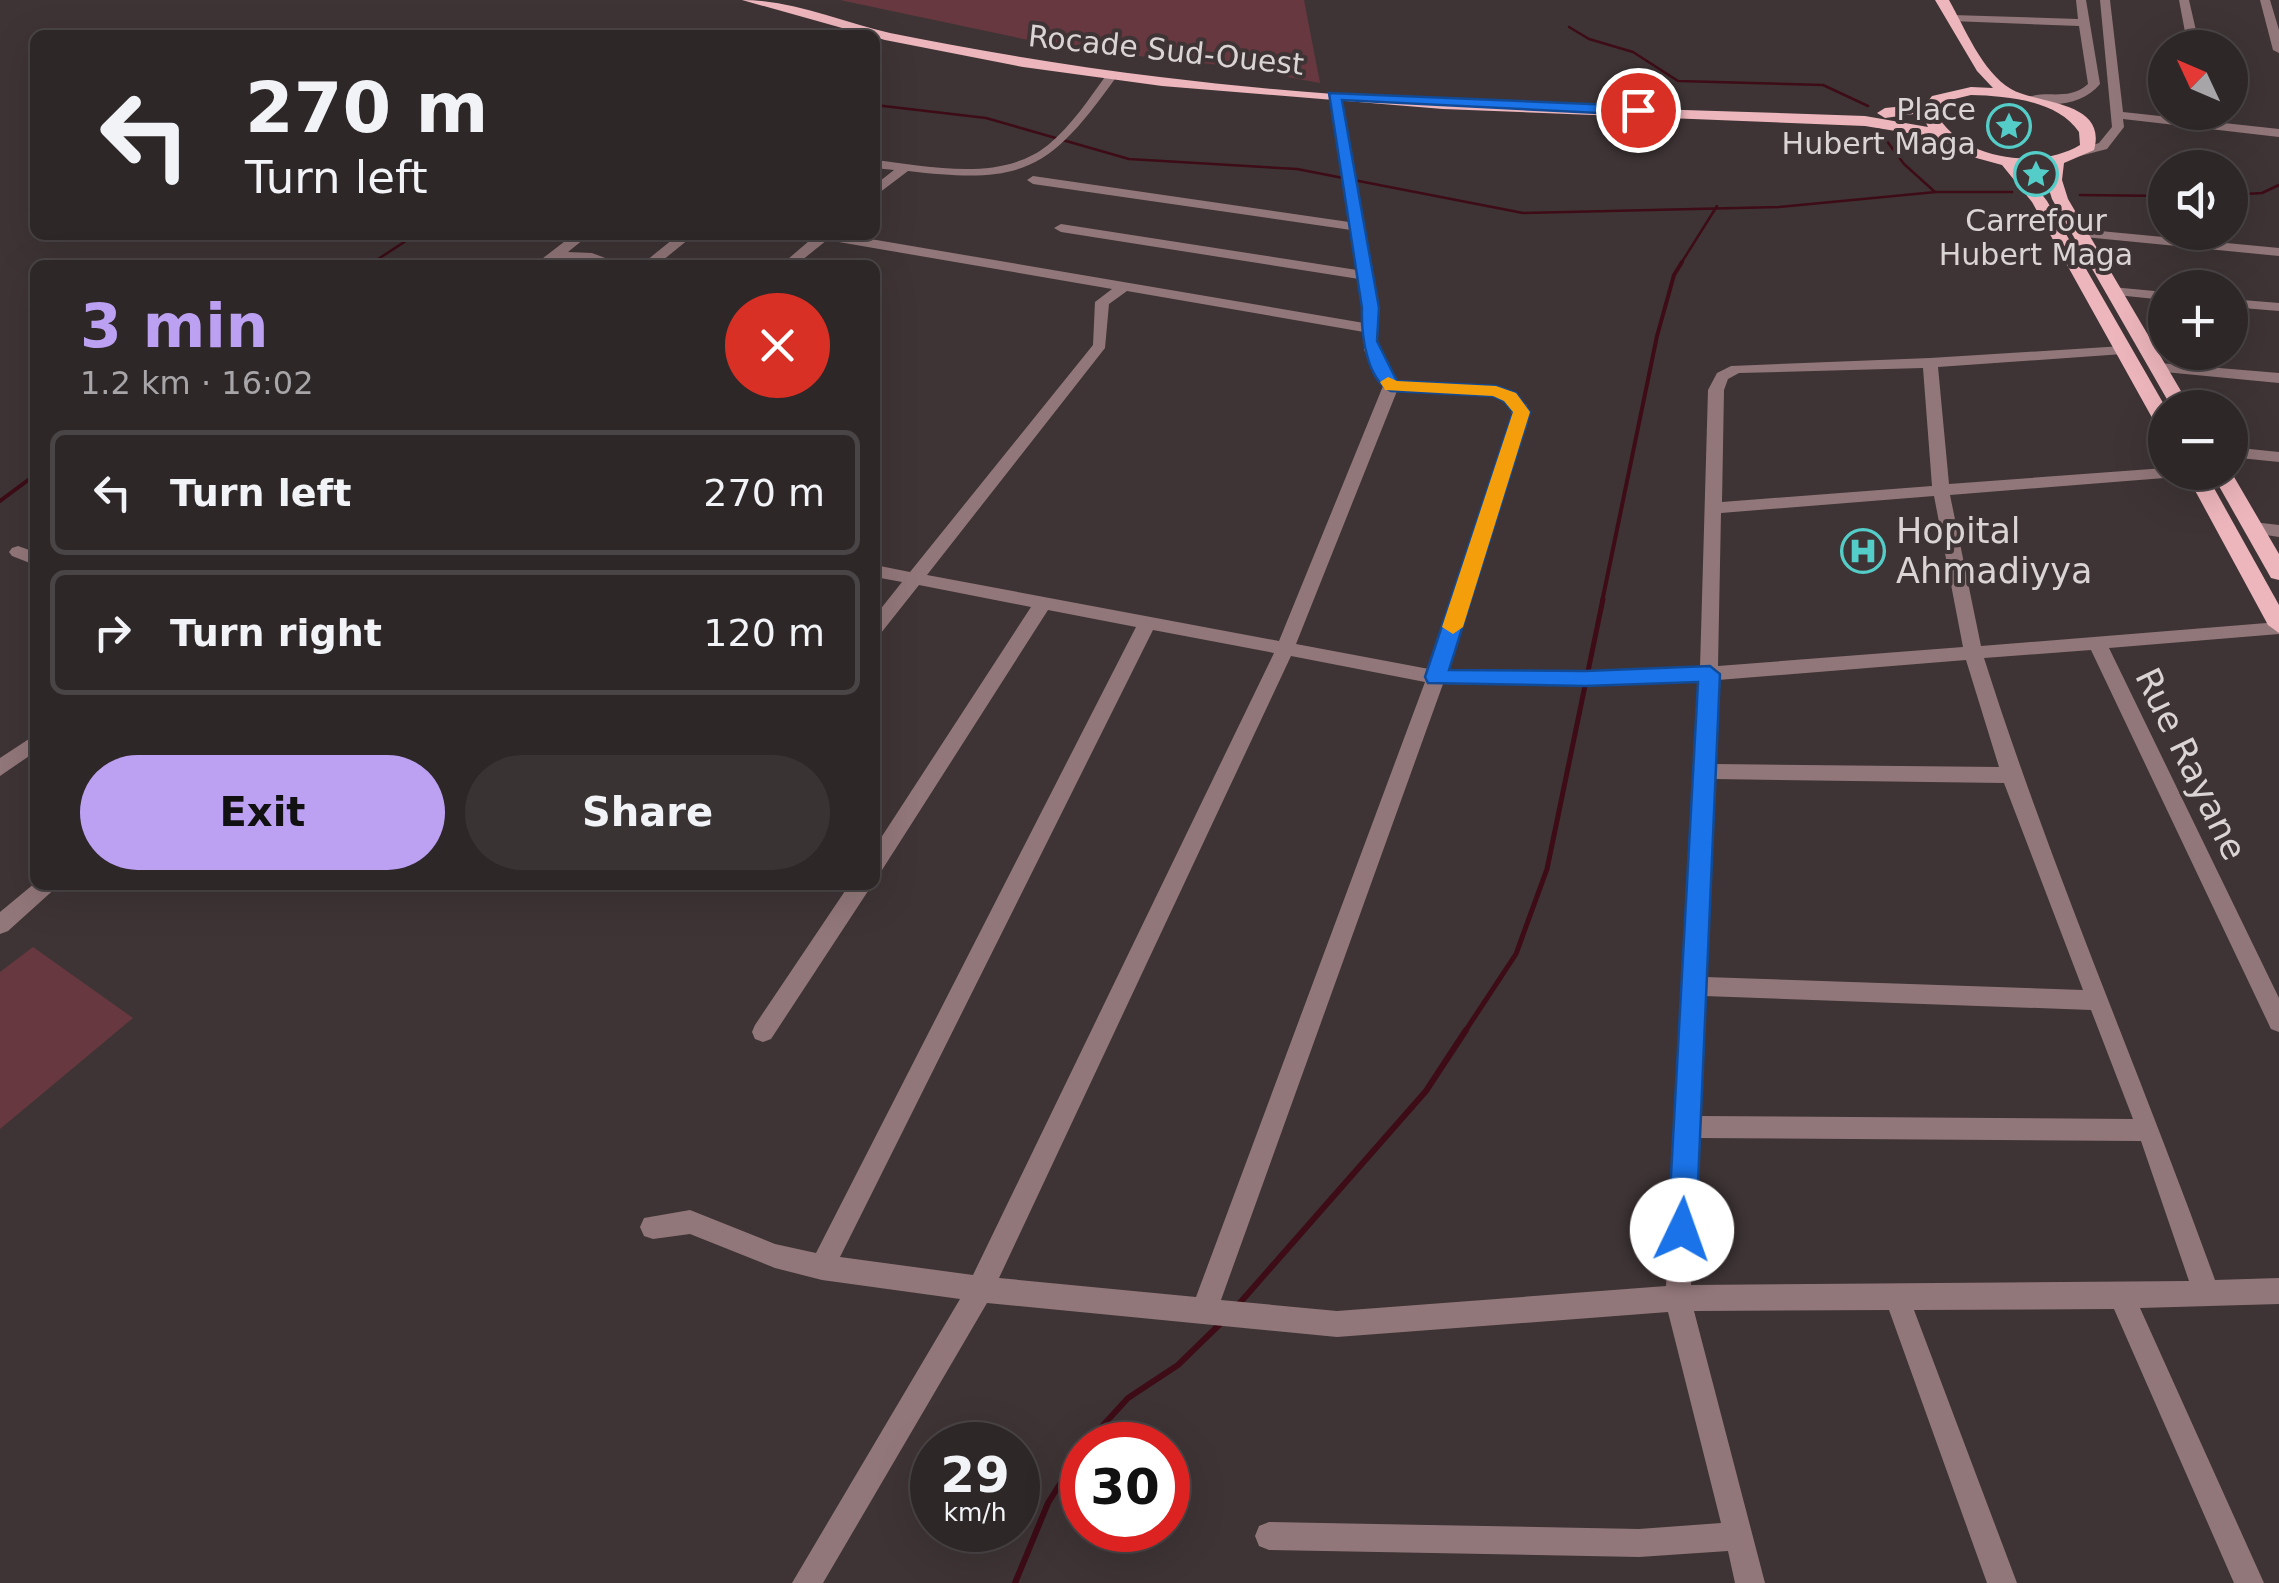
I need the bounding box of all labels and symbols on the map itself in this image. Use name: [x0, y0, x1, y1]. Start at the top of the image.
street label: Rocade Sud-Ouest: [1026, 18, 1306, 82]
north arrow: [2148, 30, 2248, 130]
pin: [1596, 68, 1681, 153]
place label: Place Hubert Maga: [1782, 92, 1976, 161]
place icon: Place Hubert Maga: [1986, 103, 2032, 149]
place icon: Carrefour Hubert Maga: [2013, 151, 2059, 197]
place label: Carrefour Hubert Maga: [1939, 203, 2133, 272]
place label: Hopital Ahmadiyya: [1896, 511, 2092, 591]
hospital icon: Hopital Ahmadiyya: [1840, 528, 1886, 574]
street label: Rue Rayane: [2127, 662, 2255, 866]
position arrow: [1630, 1178, 1734, 1282]
speed limit sign: 30: [1060, 1422, 1190, 1552]

